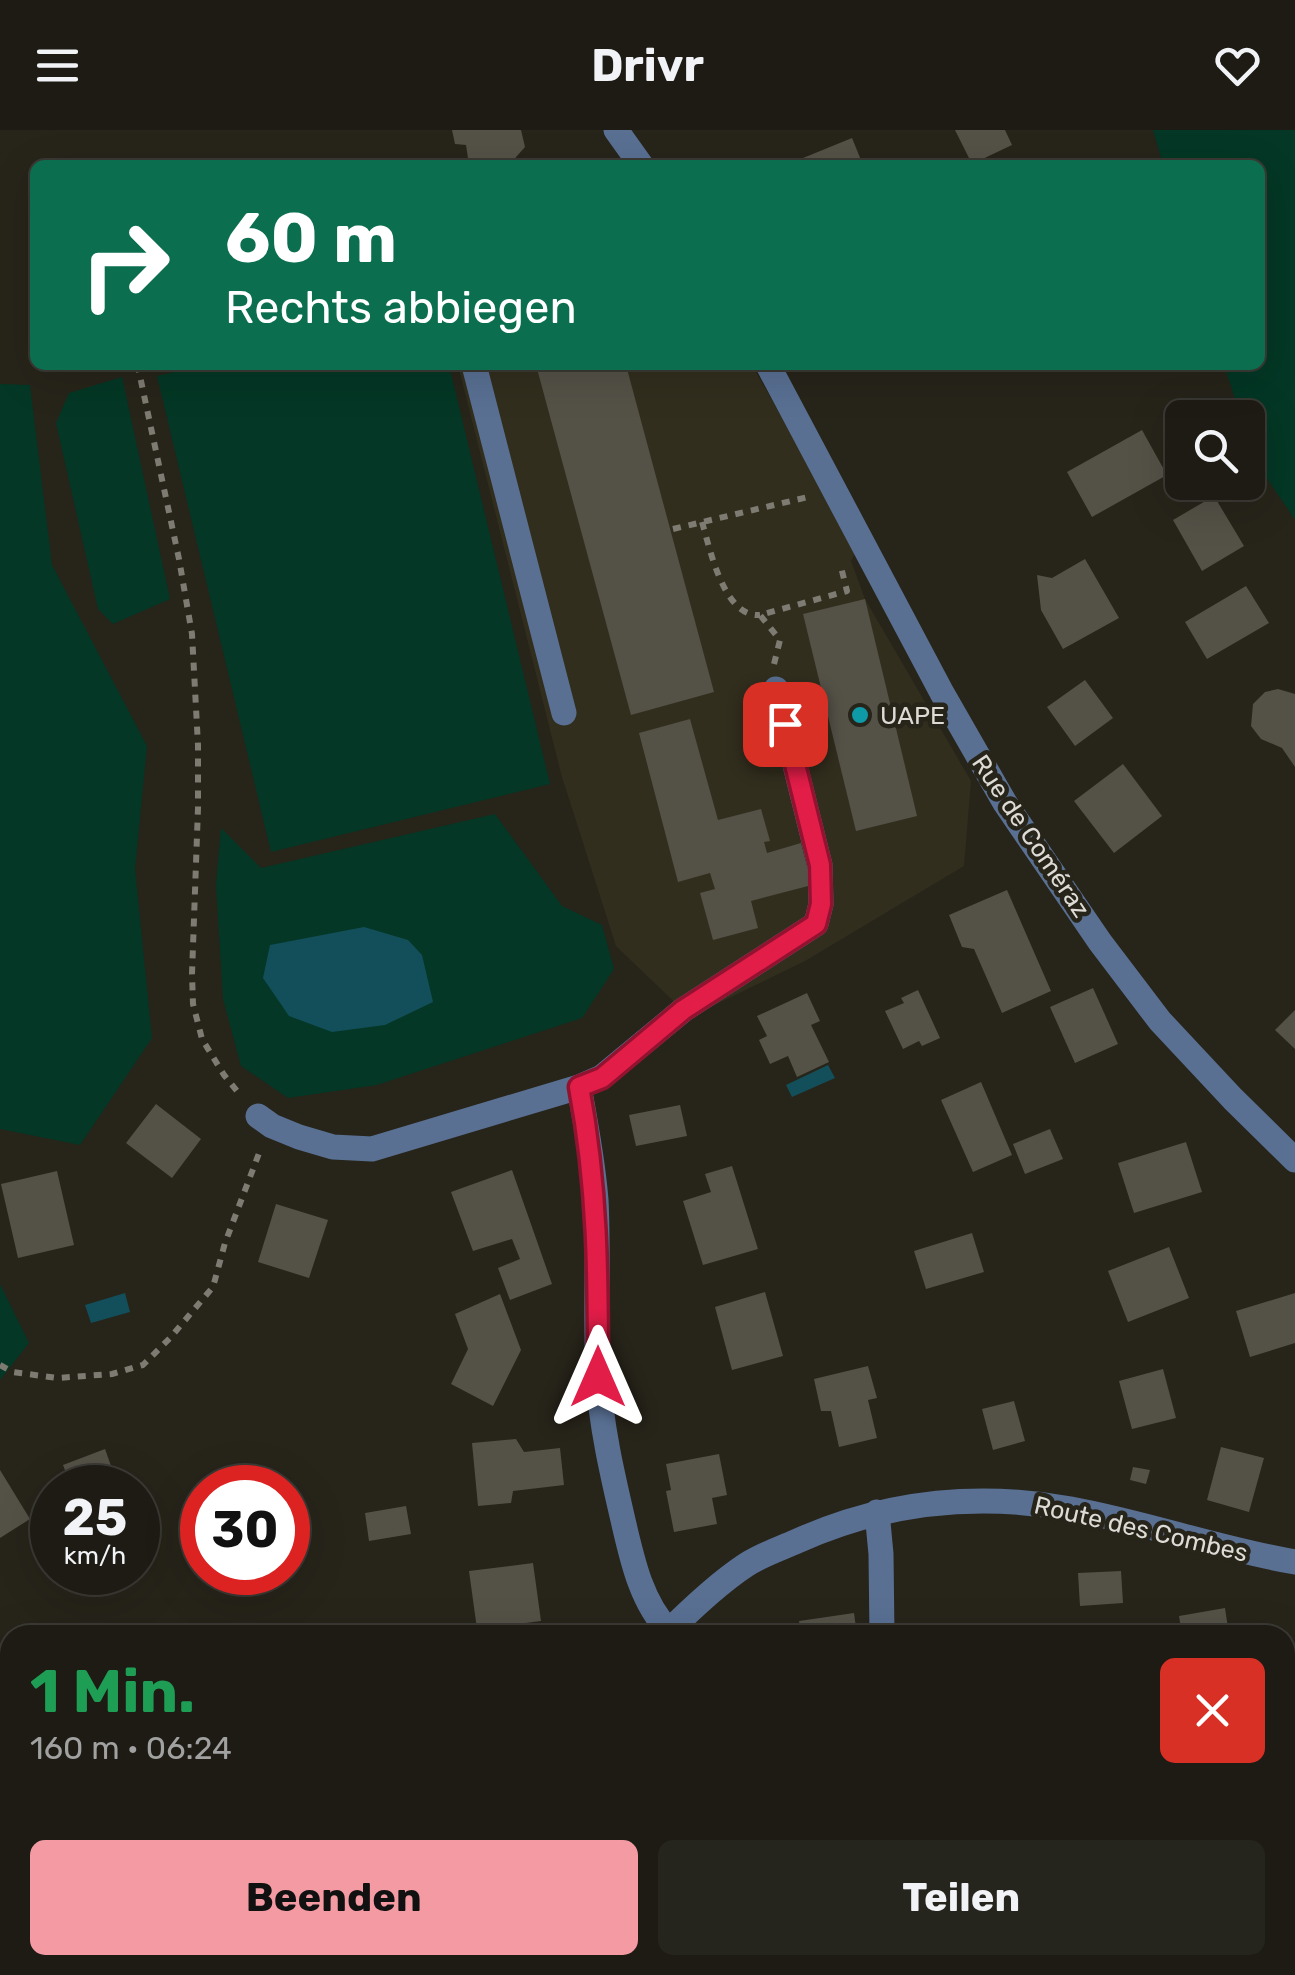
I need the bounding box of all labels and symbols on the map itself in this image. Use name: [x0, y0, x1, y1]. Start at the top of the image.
pin: [743, 682, 828, 767]
place label: UAPE: [880, 701, 945, 730]
marker: UAPE: [849, 704, 871, 726]
street label: Rue de Coméraz: [966, 749, 1096, 923]
position arrow: [546, 1325, 650, 1429]
speed limit sign: 30: [180, 1465, 310, 1595]
street label: Route des Combes: [1031, 1490, 1251, 1568]

